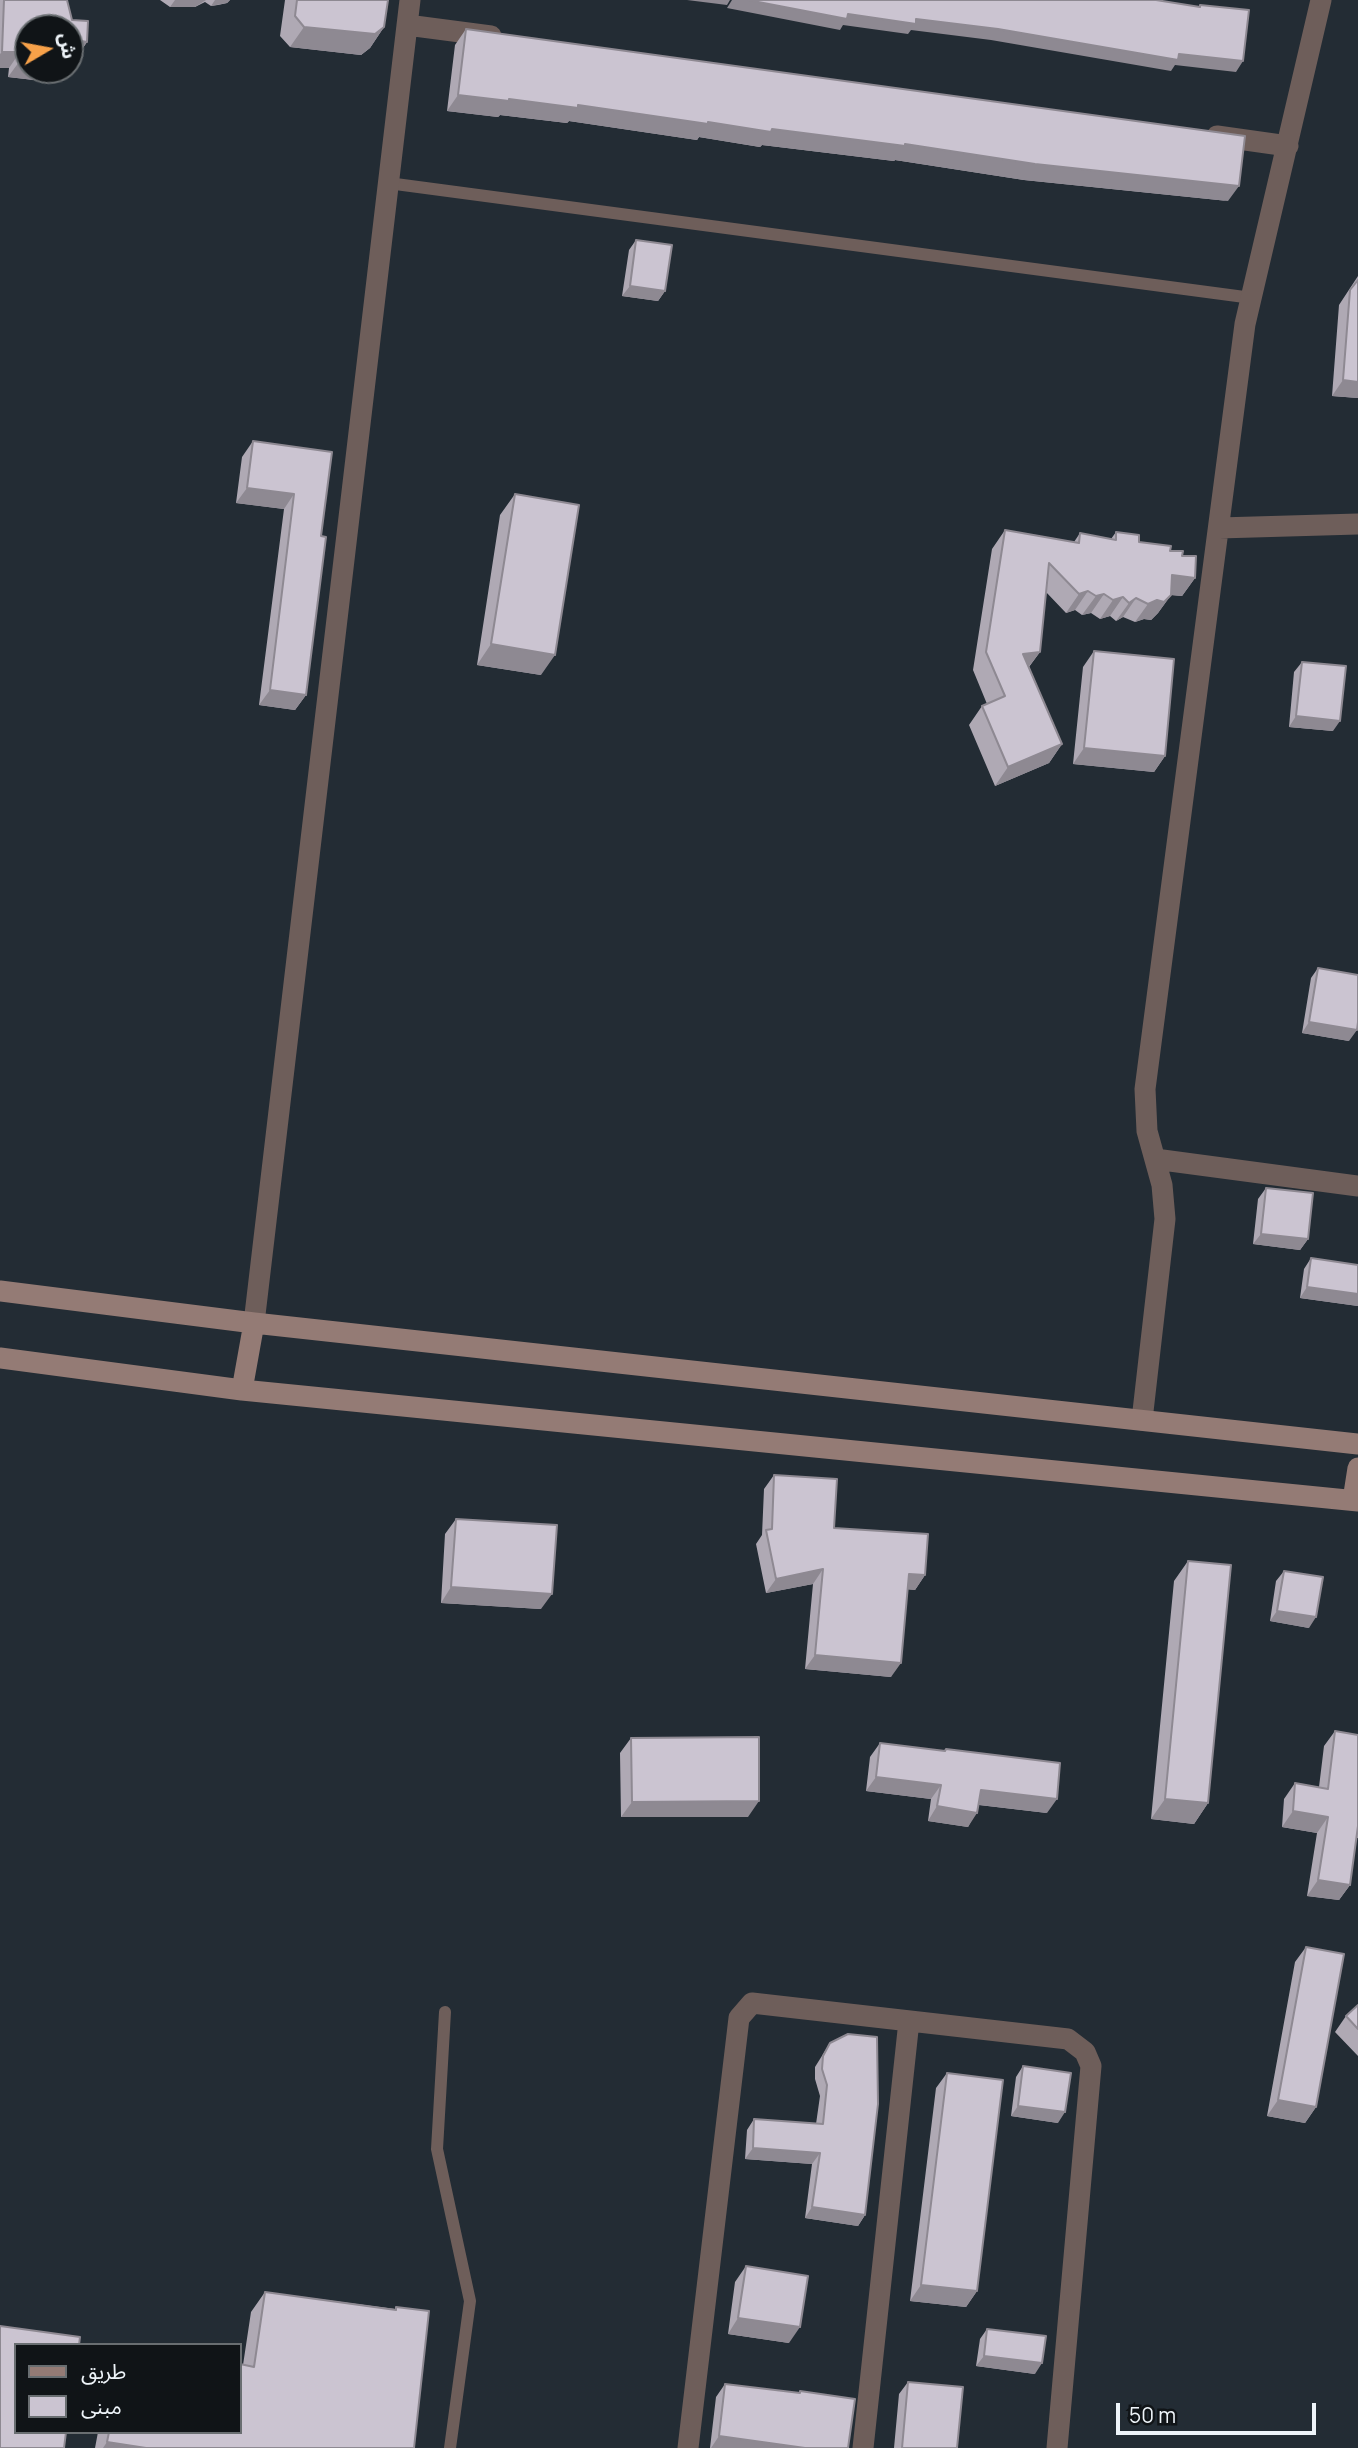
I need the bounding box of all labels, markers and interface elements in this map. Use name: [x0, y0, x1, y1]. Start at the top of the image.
north arrow: [14, 14, 84, 84]
text: ش: [53, 31, 83, 61]
legend: [14, 2343, 242, 2434]
text: طريق: [81, 2357, 126, 2385]
scale bar: [1120, 2388, 1320, 2432]
text: مبنى: [81, 2392, 122, 2420]
text: 50 m: [1129, 2401, 1176, 2429]

